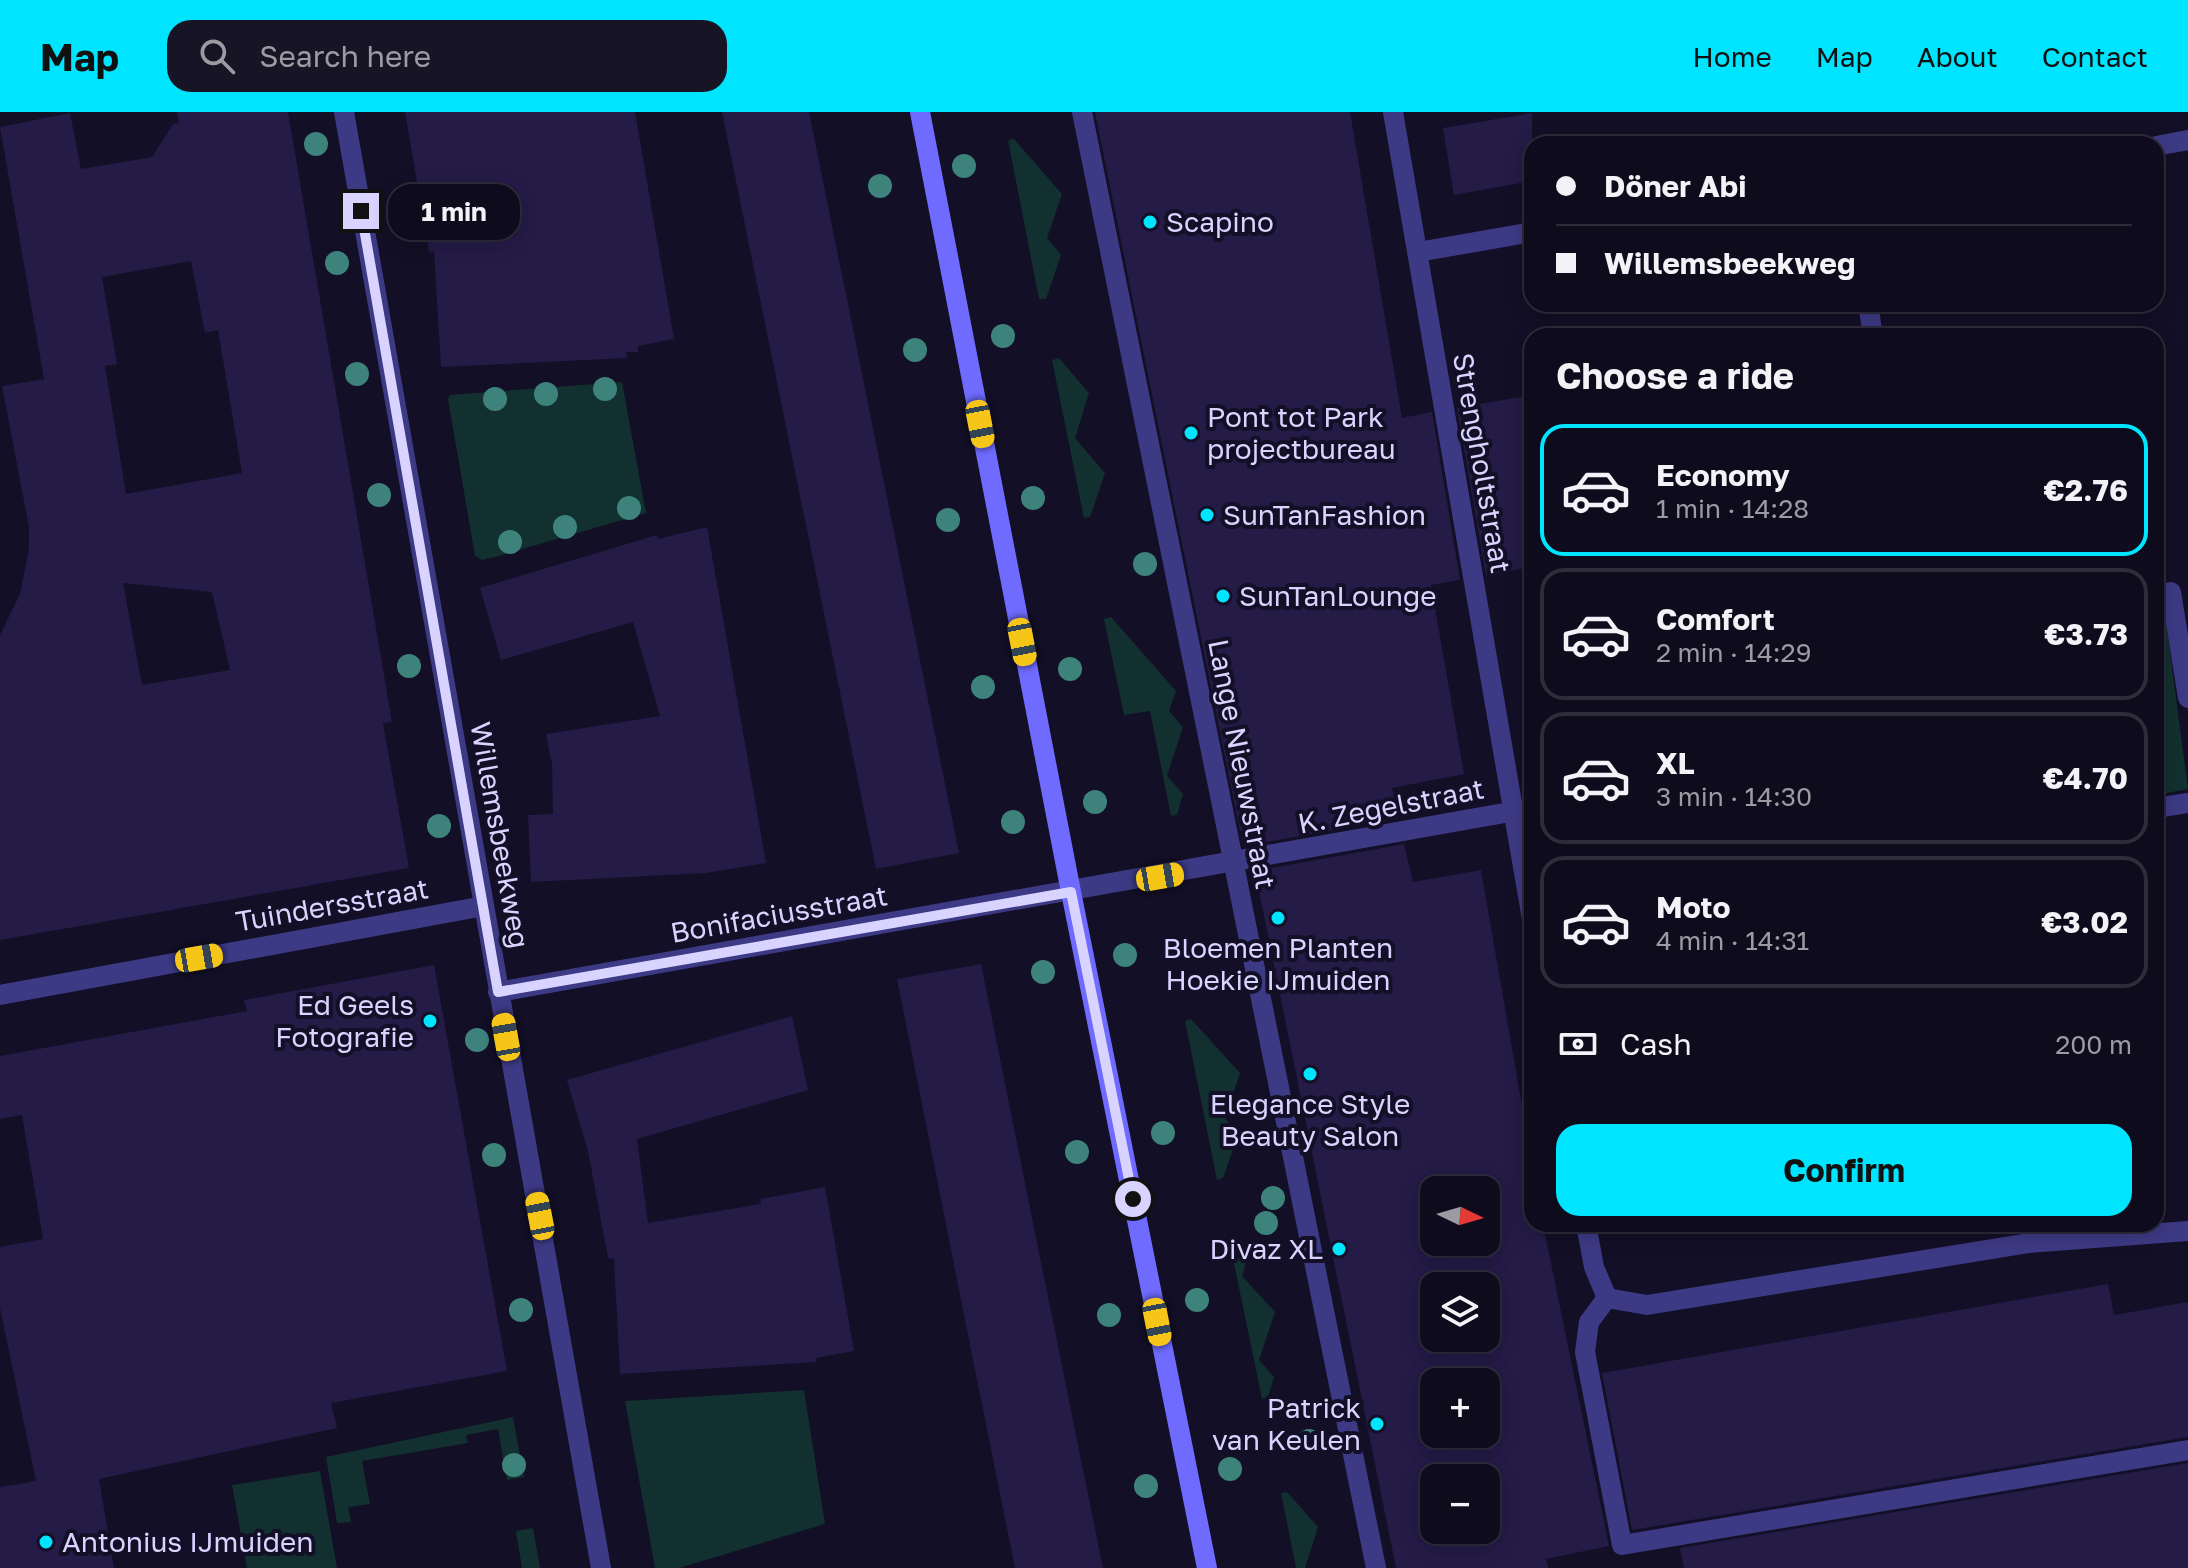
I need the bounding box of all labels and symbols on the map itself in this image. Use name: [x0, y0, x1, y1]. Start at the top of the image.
callout: 1 min: [389, 183, 521, 239]
route end: [343, 193, 379, 229]
place label: Scapino: [1166, 205, 1274, 238]
marker: Scapino: [1141, 213, 1159, 231]
street label: Strengholtstraat: [1447, 350, 1518, 575]
car: [964, 398, 996, 450]
place label: Pont tot Park projectbureau: [1207, 400, 1396, 465]
marker: Pont tot Park projectbureau: [1182, 424, 1200, 442]
place label: SunTanFashion: [1223, 498, 1426, 531]
marker: SunTanFashion: [1198, 506, 1216, 524]
place label: SunTanLounge: [1239, 579, 1437, 612]
marker: SunTanLounge: [1214, 587, 1232, 605]
car: [1006, 616, 1038, 668]
street label: Lange Nieuwstraat: [1202, 636, 1283, 892]
street label: Willemsbeekweg: [464, 719, 537, 951]
street label: K. Zegelstraat: [1295, 771, 1487, 840]
car: [1134, 861, 1186, 893]
street label: Tuindersstraat: [233, 871, 431, 938]
street label: Bonifaciusstraat: [668, 878, 890, 949]
marker: Bloemen Planten Hoekie IJmuiden: [1269, 909, 1287, 927]
place label: Bloemen Planten Hoekie IJmuiden: [1163, 931, 1393, 996]
car: [173, 942, 225, 974]
place label: Ed Geels Fotografie: [275, 988, 414, 1053]
car: [490, 1011, 522, 1063]
marker: Ed Geels Fotografie: [421, 1012, 439, 1030]
marker: Elegance Style Beauty Salon: [1301, 1065, 1319, 1083]
place label: Elegance Style Beauty Salon: [1210, 1087, 1410, 1152]
north arrow: [1420, 1176, 1500, 1256]
route start: [1115, 1181, 1151, 1217]
car: [524, 1190, 556, 1242]
place label: Divaz XL: [1210, 1232, 1323, 1265]
marker: Divaz XL: [1330, 1240, 1348, 1258]
car: [1141, 1296, 1173, 1348]
place label: Patrick van Keulen: [1212, 1391, 1361, 1456]
marker: Patrick van Keulen: [1368, 1415, 1386, 1433]
place label: Antonius IJmuiden: [62, 1525, 313, 1558]
marker: Antonius IJmuiden: [37, 1533, 55, 1551]

